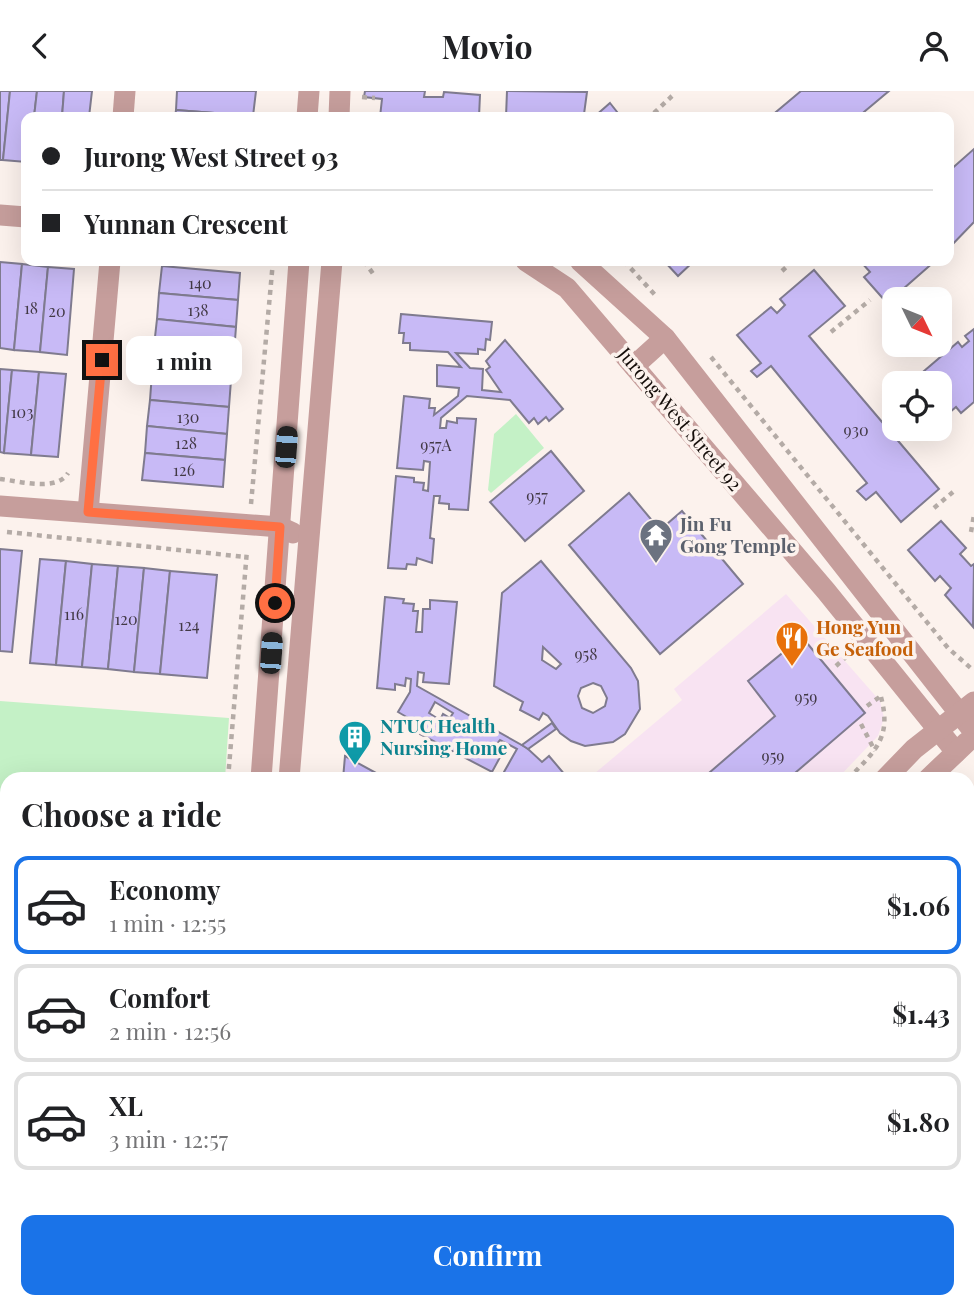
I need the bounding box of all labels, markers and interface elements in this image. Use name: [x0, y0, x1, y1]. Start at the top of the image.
text: Movio: [441, 24, 533, 67]
icon: back: [21, 27, 59, 65]
icon: person: [915, 27, 953, 65]
text: Jurong West Street 93: [84, 139, 339, 174]
text: Yunnan Crescent: [84, 206, 288, 241]
house number: 140: [188, 272, 212, 293]
north arrow: [882, 287, 952, 357]
map controls: [882, 287, 952, 441]
house number: 18: [24, 297, 38, 318]
house number: 138: [187, 299, 209, 320]
house number: 20: [48, 300, 66, 321]
callout: 1 min: [126, 335, 242, 385]
street label: Jurong West Street 92: [612, 340, 749, 496]
route end: [86, 344, 118, 376]
text: 1 min: [156, 345, 212, 376]
button: locate: [882, 371, 952, 441]
house number: 103: [11, 401, 33, 422]
house number: 130: [177, 406, 199, 427]
house number: 930: [844, 419, 868, 440]
car: [275, 425, 298, 469]
house number: 128: [175, 432, 197, 453]
house number: 957A: [420, 434, 453, 455]
house number: 126: [173, 459, 195, 480]
house number: 957: [526, 485, 548, 506]
place label: Jin Fu Gong Temple: [679, 510, 796, 558]
temple icon: Jin Fu Gong Temple: [637, 516, 675, 565]
route start: [259, 587, 291, 619]
house number: 116: [64, 603, 84, 624]
house number: 120: [114, 608, 138, 629]
place label: Hong Yun Ge Seafood: [816, 613, 914, 661]
house number: 124: [178, 614, 200, 635]
restaurant icon: Hong Yun Ge Seafood: [773, 619, 811, 668]
car: [260, 631, 283, 675]
house number: 958: [574, 643, 598, 664]
house number: 959: [795, 686, 817, 707]
place label: NTUC Health Nursing Home: [380, 712, 507, 760]
building icon: NTUC Health Nursing Home: [336, 718, 374, 767]
house number: 959: [762, 745, 784, 766]
text: Choose a ride: [21, 792, 222, 835]
text: Economy: [109, 872, 220, 907]
icon: car: [25, 874, 88, 937]
text: $1.06: [887, 888, 950, 923]
text: 1 min · 12:55: [109, 907, 226, 938]
text: Comfort: [109, 980, 210, 1015]
icon: car: [25, 982, 88, 1045]
text: $1.43: [892, 996, 950, 1031]
text: 2 min · 12:56: [109, 1015, 231, 1046]
text: XL: [109, 1088, 143, 1123]
icon: car: [25, 1090, 88, 1153]
text: $1.80: [887, 1104, 950, 1139]
text: 3 min · 12:57: [109, 1123, 228, 1154]
button: Confirm: [21, 1215, 954, 1295]

